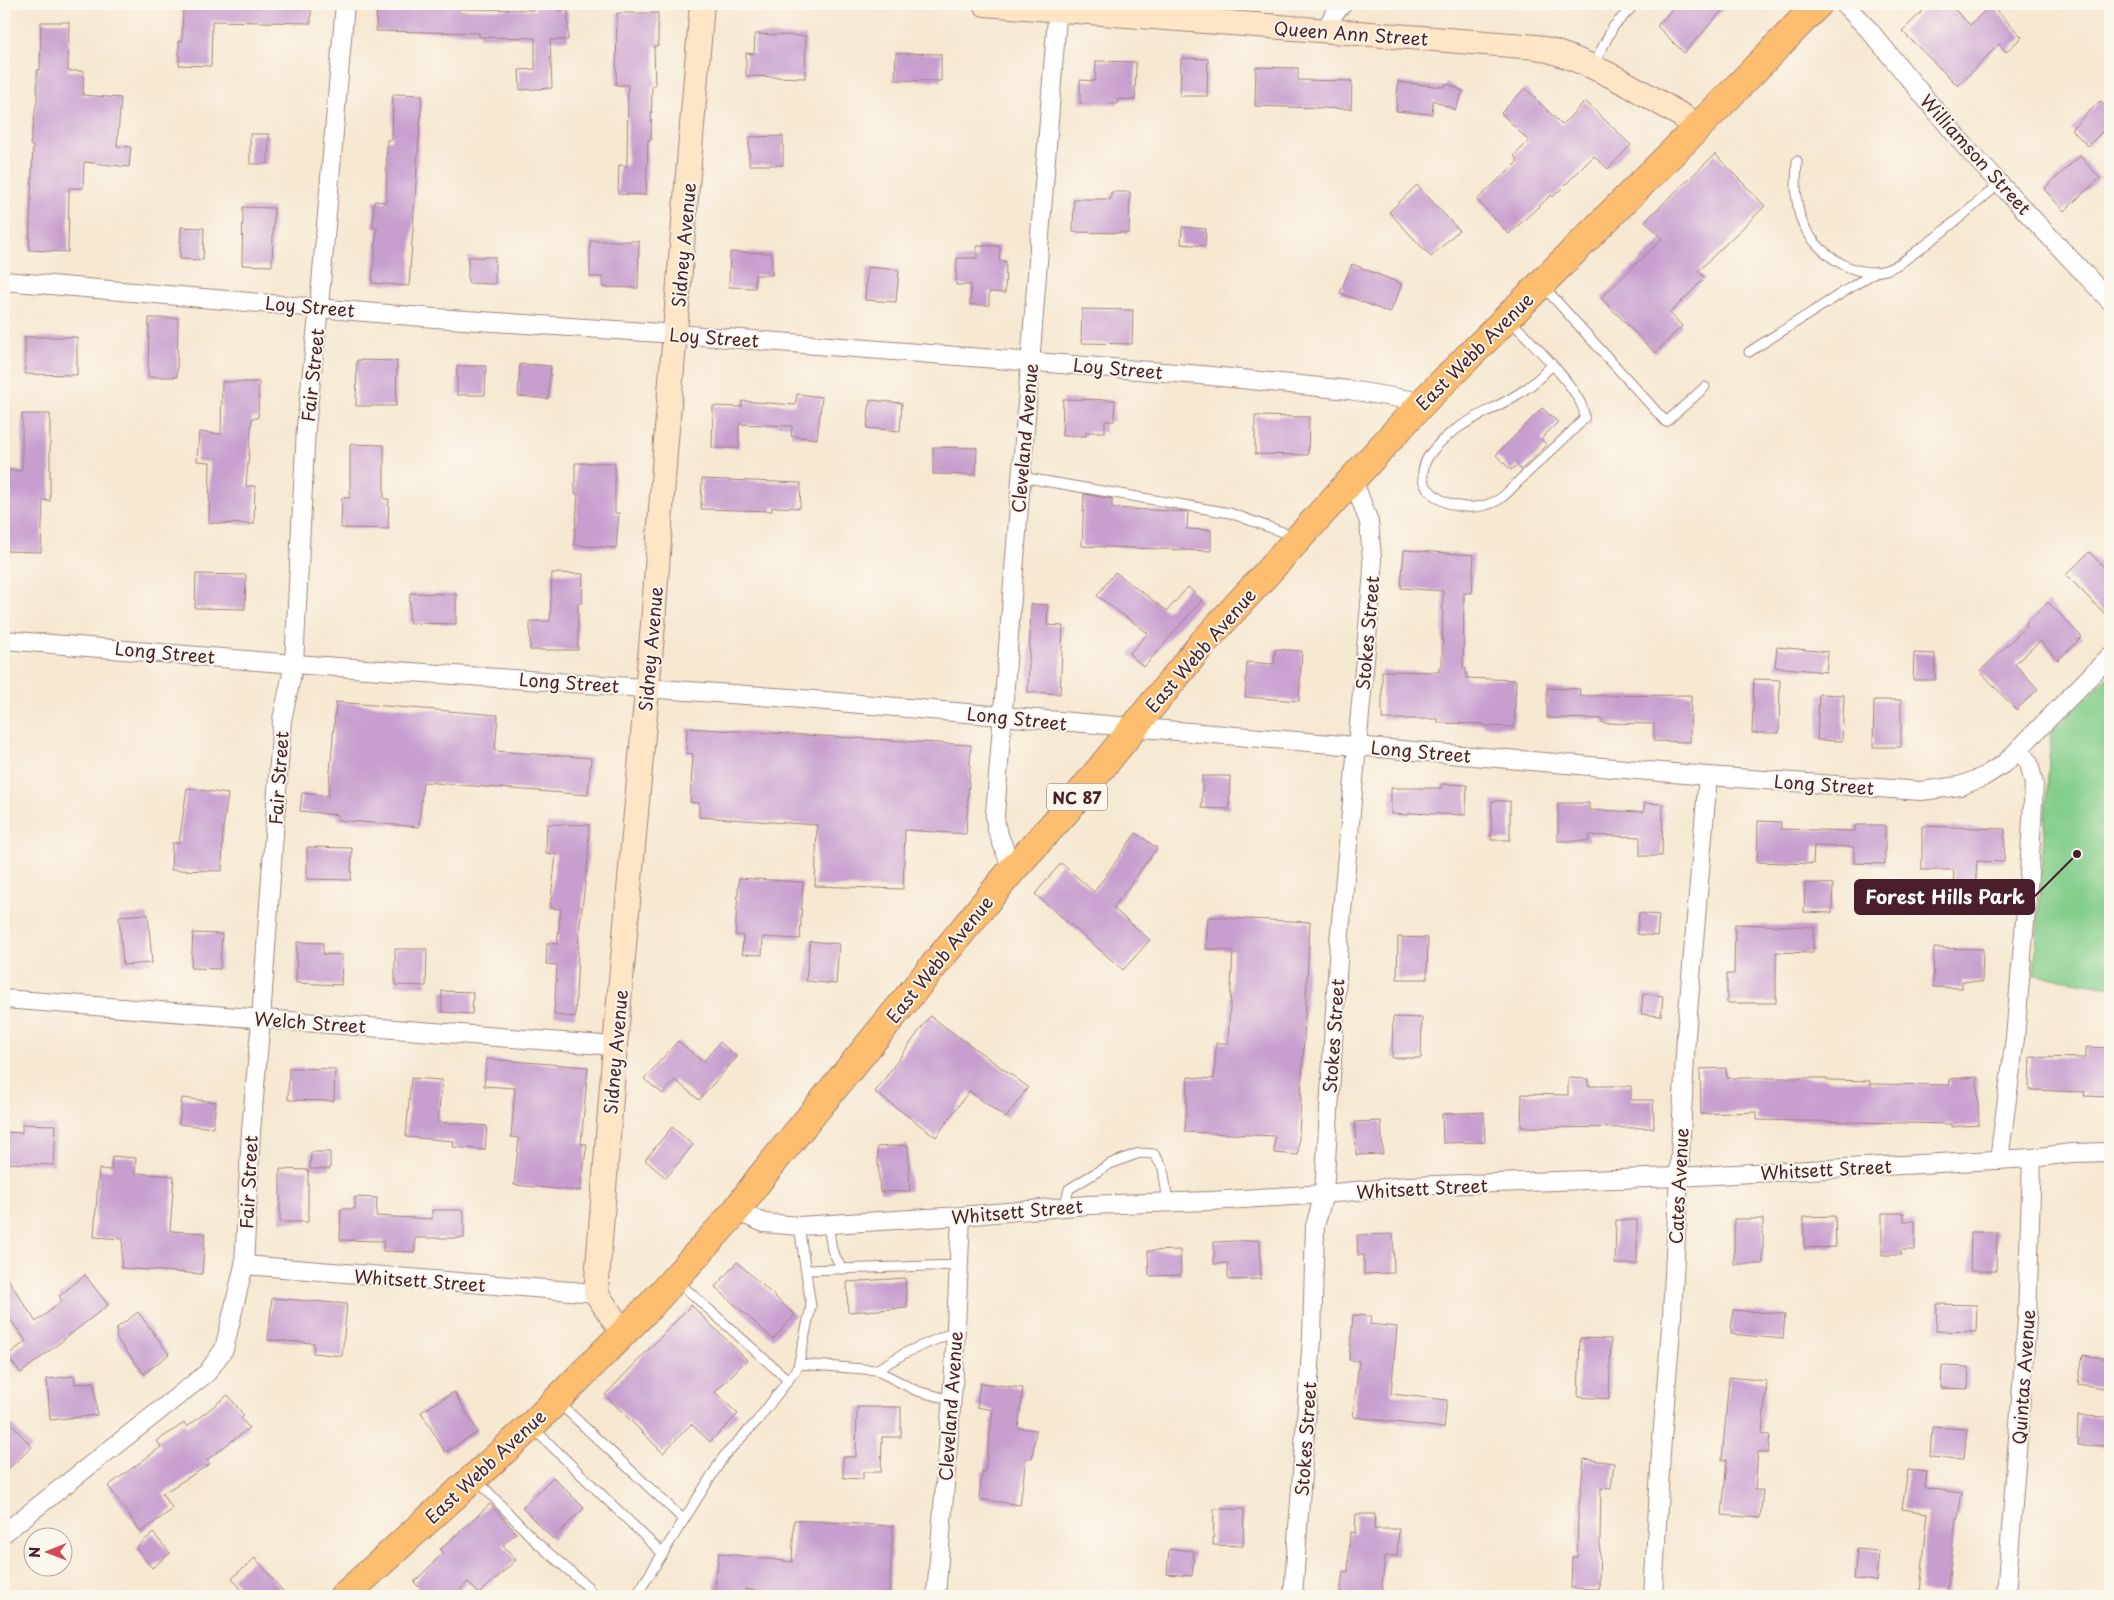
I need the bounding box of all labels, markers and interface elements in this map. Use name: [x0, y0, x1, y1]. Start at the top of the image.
street label: Queen Ann Street: [1273, 14, 1429, 52]
street label: Williamson Street: [1914, 88, 2038, 220]
street label: Sidney Avenue: [664, 181, 702, 309]
street label: East Webb Avenue: [1409, 286, 1539, 416]
street label: Loy Street: [264, 289, 356, 323]
street label: Loy Street: [668, 320, 760, 354]
street label: Fair Street: [294, 327, 330, 423]
street label: Loy Street: [1072, 351, 1164, 385]
street label: Cleveland Avenue: [1004, 362, 1044, 514]
street label: Stokes Street: [1349, 575, 1385, 691]
street label: East Webb Avenue: [1138, 582, 1262, 718]
street label: Sidney Avenue: [631, 585, 669, 713]
street label: Long Street: [114, 634, 216, 670]
street label: Long Street: [518, 665, 620, 699]
street label: Long Street: [966, 699, 1068, 737]
street label: Fair Street: [261, 730, 295, 826]
street label: Long Street: [1370, 733, 1472, 769]
street label: Long Street: [1773, 767, 1875, 801]
road number: NC 87: [1047, 784, 1107, 810]
callout: Forest Hills Park: [1855, 880, 2034, 914]
text: Forest Hills Park: [1865, 882, 2025, 910]
street label: East Webb Avenue: [879, 889, 999, 1029]
street label: Stokes Street: [1316, 978, 1350, 1094]
street label: Sidney Avenue: [596, 988, 634, 1116]
street label: Welch Street: [253, 1005, 367, 1039]
street label: Cates Avenue: [1661, 1127, 1695, 1245]
street label: Fair Street: [232, 1134, 264, 1230]
street label: Whitsett Street: [1760, 1152, 1892, 1186]
street label: Whitsett Street: [1356, 1171, 1488, 1205]
street label: Whitsett Street: [950, 1192, 1084, 1230]
street label: Whitsett Street: [353, 1262, 487, 1298]
street label: Quintas Avenue: [2005, 1308, 2041, 1446]
street label: Cleveland Avenue: [931, 1330, 969, 1482]
street label: Stokes Street: [1288, 1381, 1322, 1497]
street label: East Webb Avenue: [418, 1402, 552, 1529]
north arrow: [22, 1528, 72, 1578]
text: N: [24, 1547, 45, 1558]

